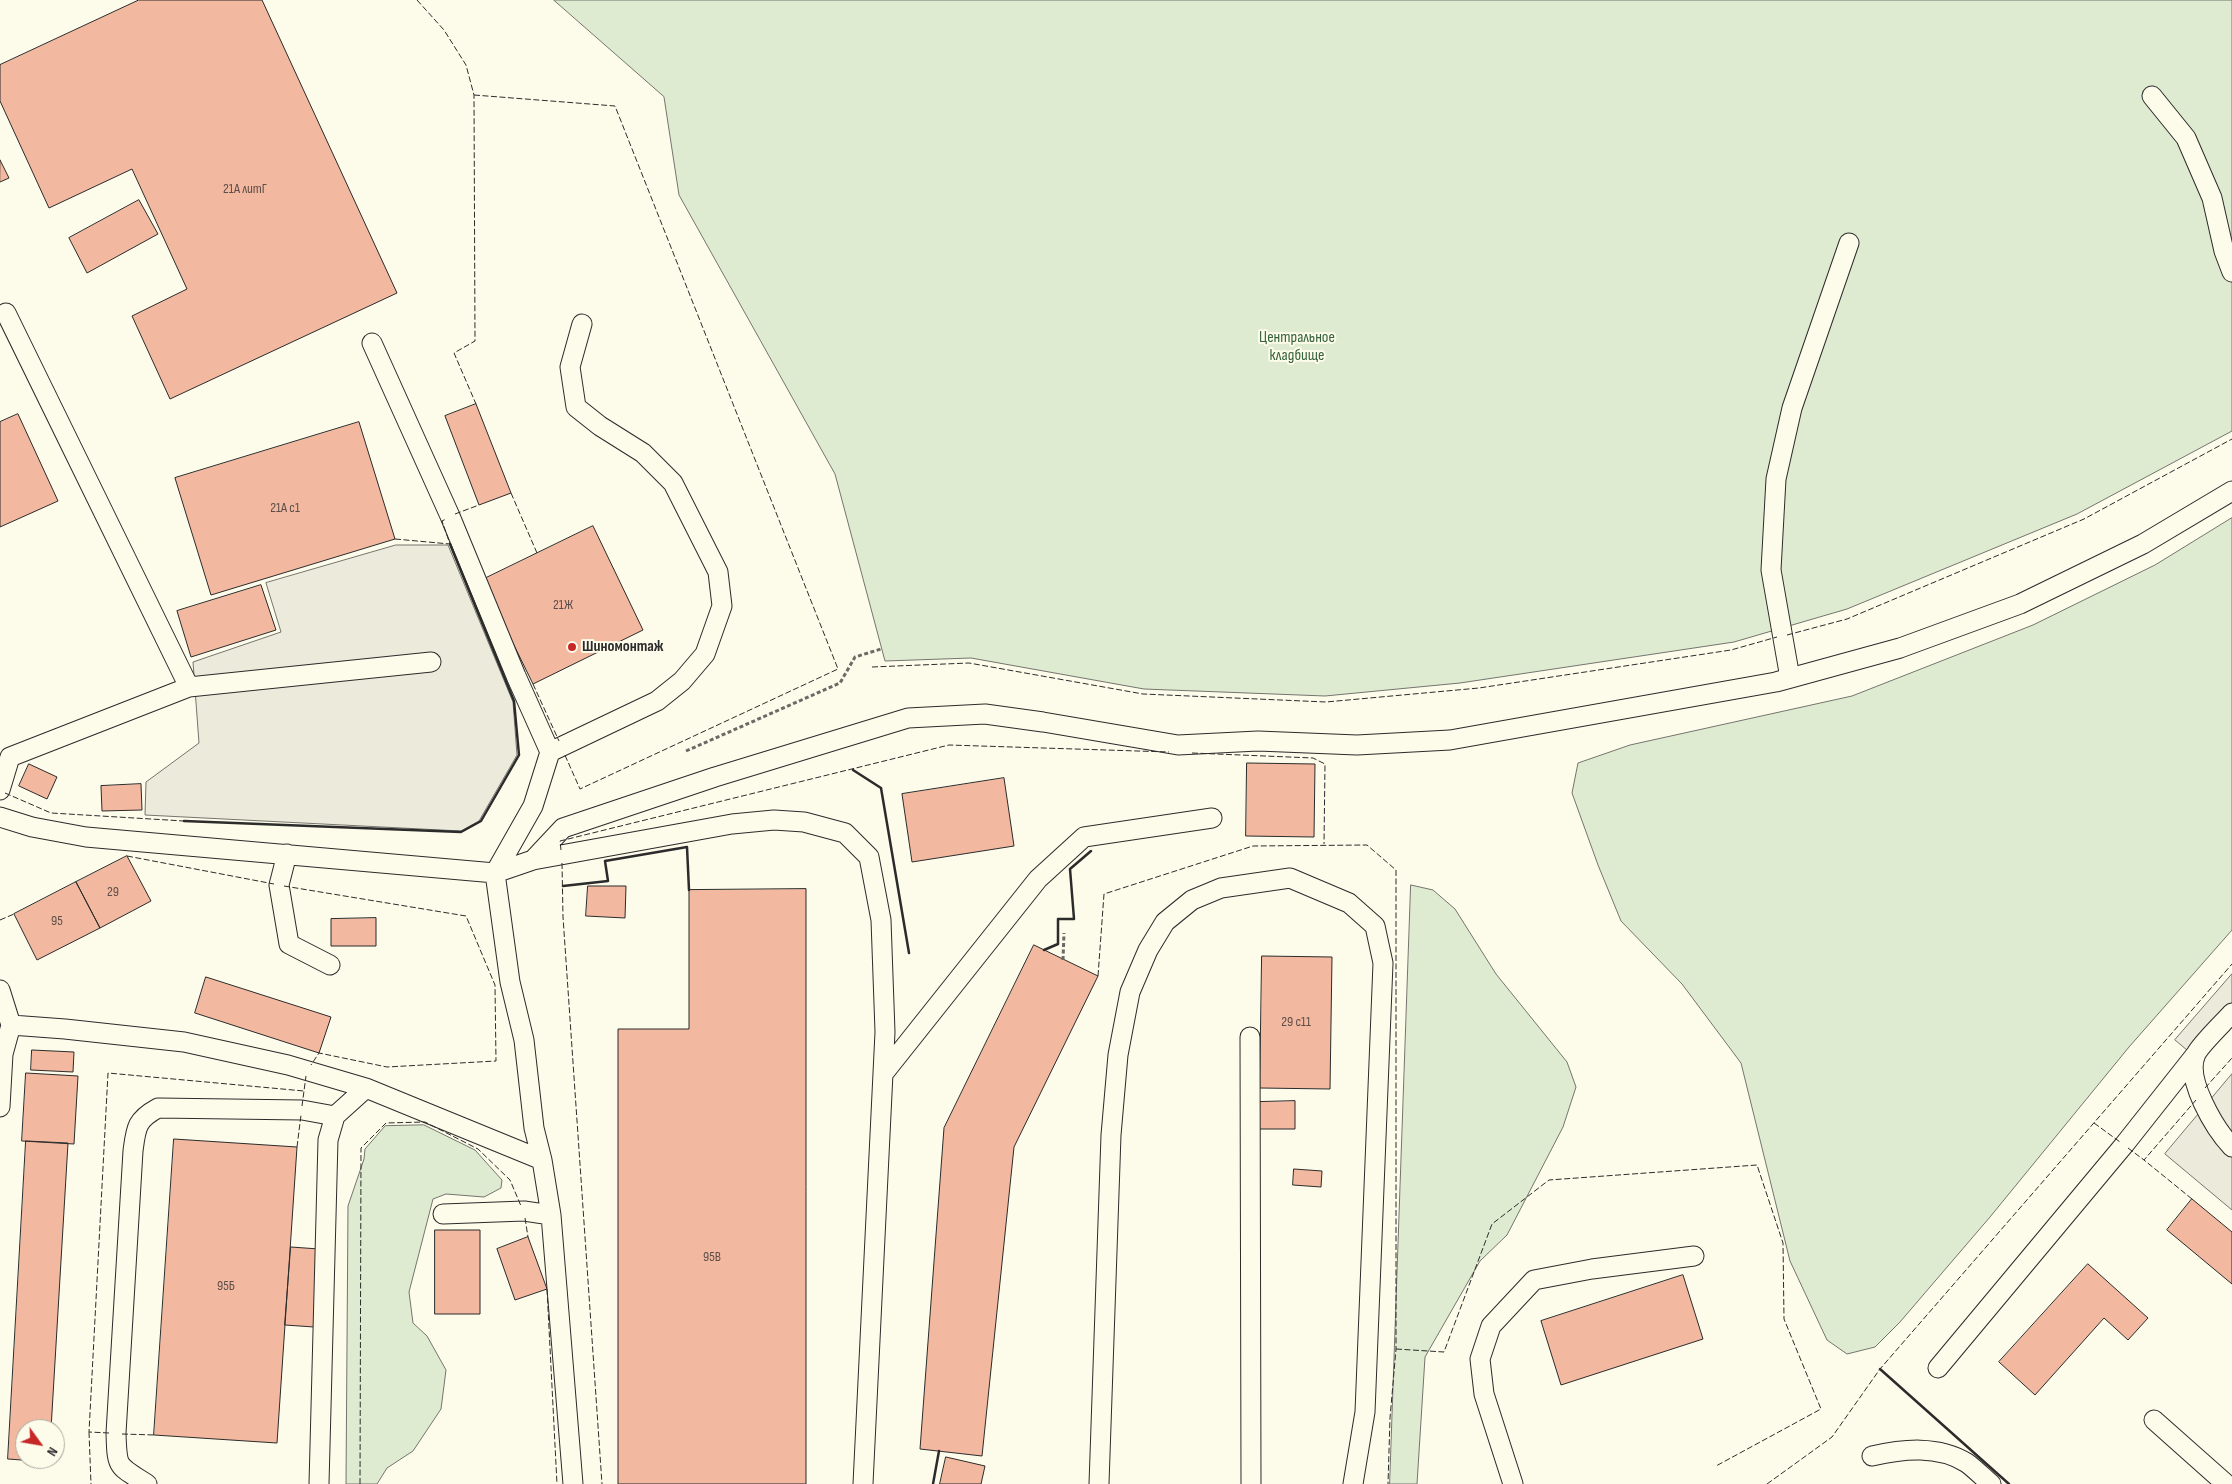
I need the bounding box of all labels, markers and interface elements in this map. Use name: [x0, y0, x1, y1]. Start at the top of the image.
house number: 21А литГ: [223, 181, 267, 197]
park label: Центральное кладбище: [1259, 328, 1335, 366]
house number: 21А с1: [270, 500, 300, 516]
house number: 21Ж: [553, 597, 573, 613]
place label: Шиномонтаж: [582, 637, 663, 657]
marker: Шиномонтаж: [566, 641, 578, 653]
house number: 29: [107, 884, 119, 900]
house number: 95: [51, 913, 63, 929]
house number: 29 с11: [1281, 1014, 1311, 1030]
house number: 95В: [703, 1249, 721, 1265]
house number: 95Б: [217, 1278, 235, 1294]
north arrow: [15, 1419, 65, 1469]
text: N: [43, 1444, 61, 1459]

